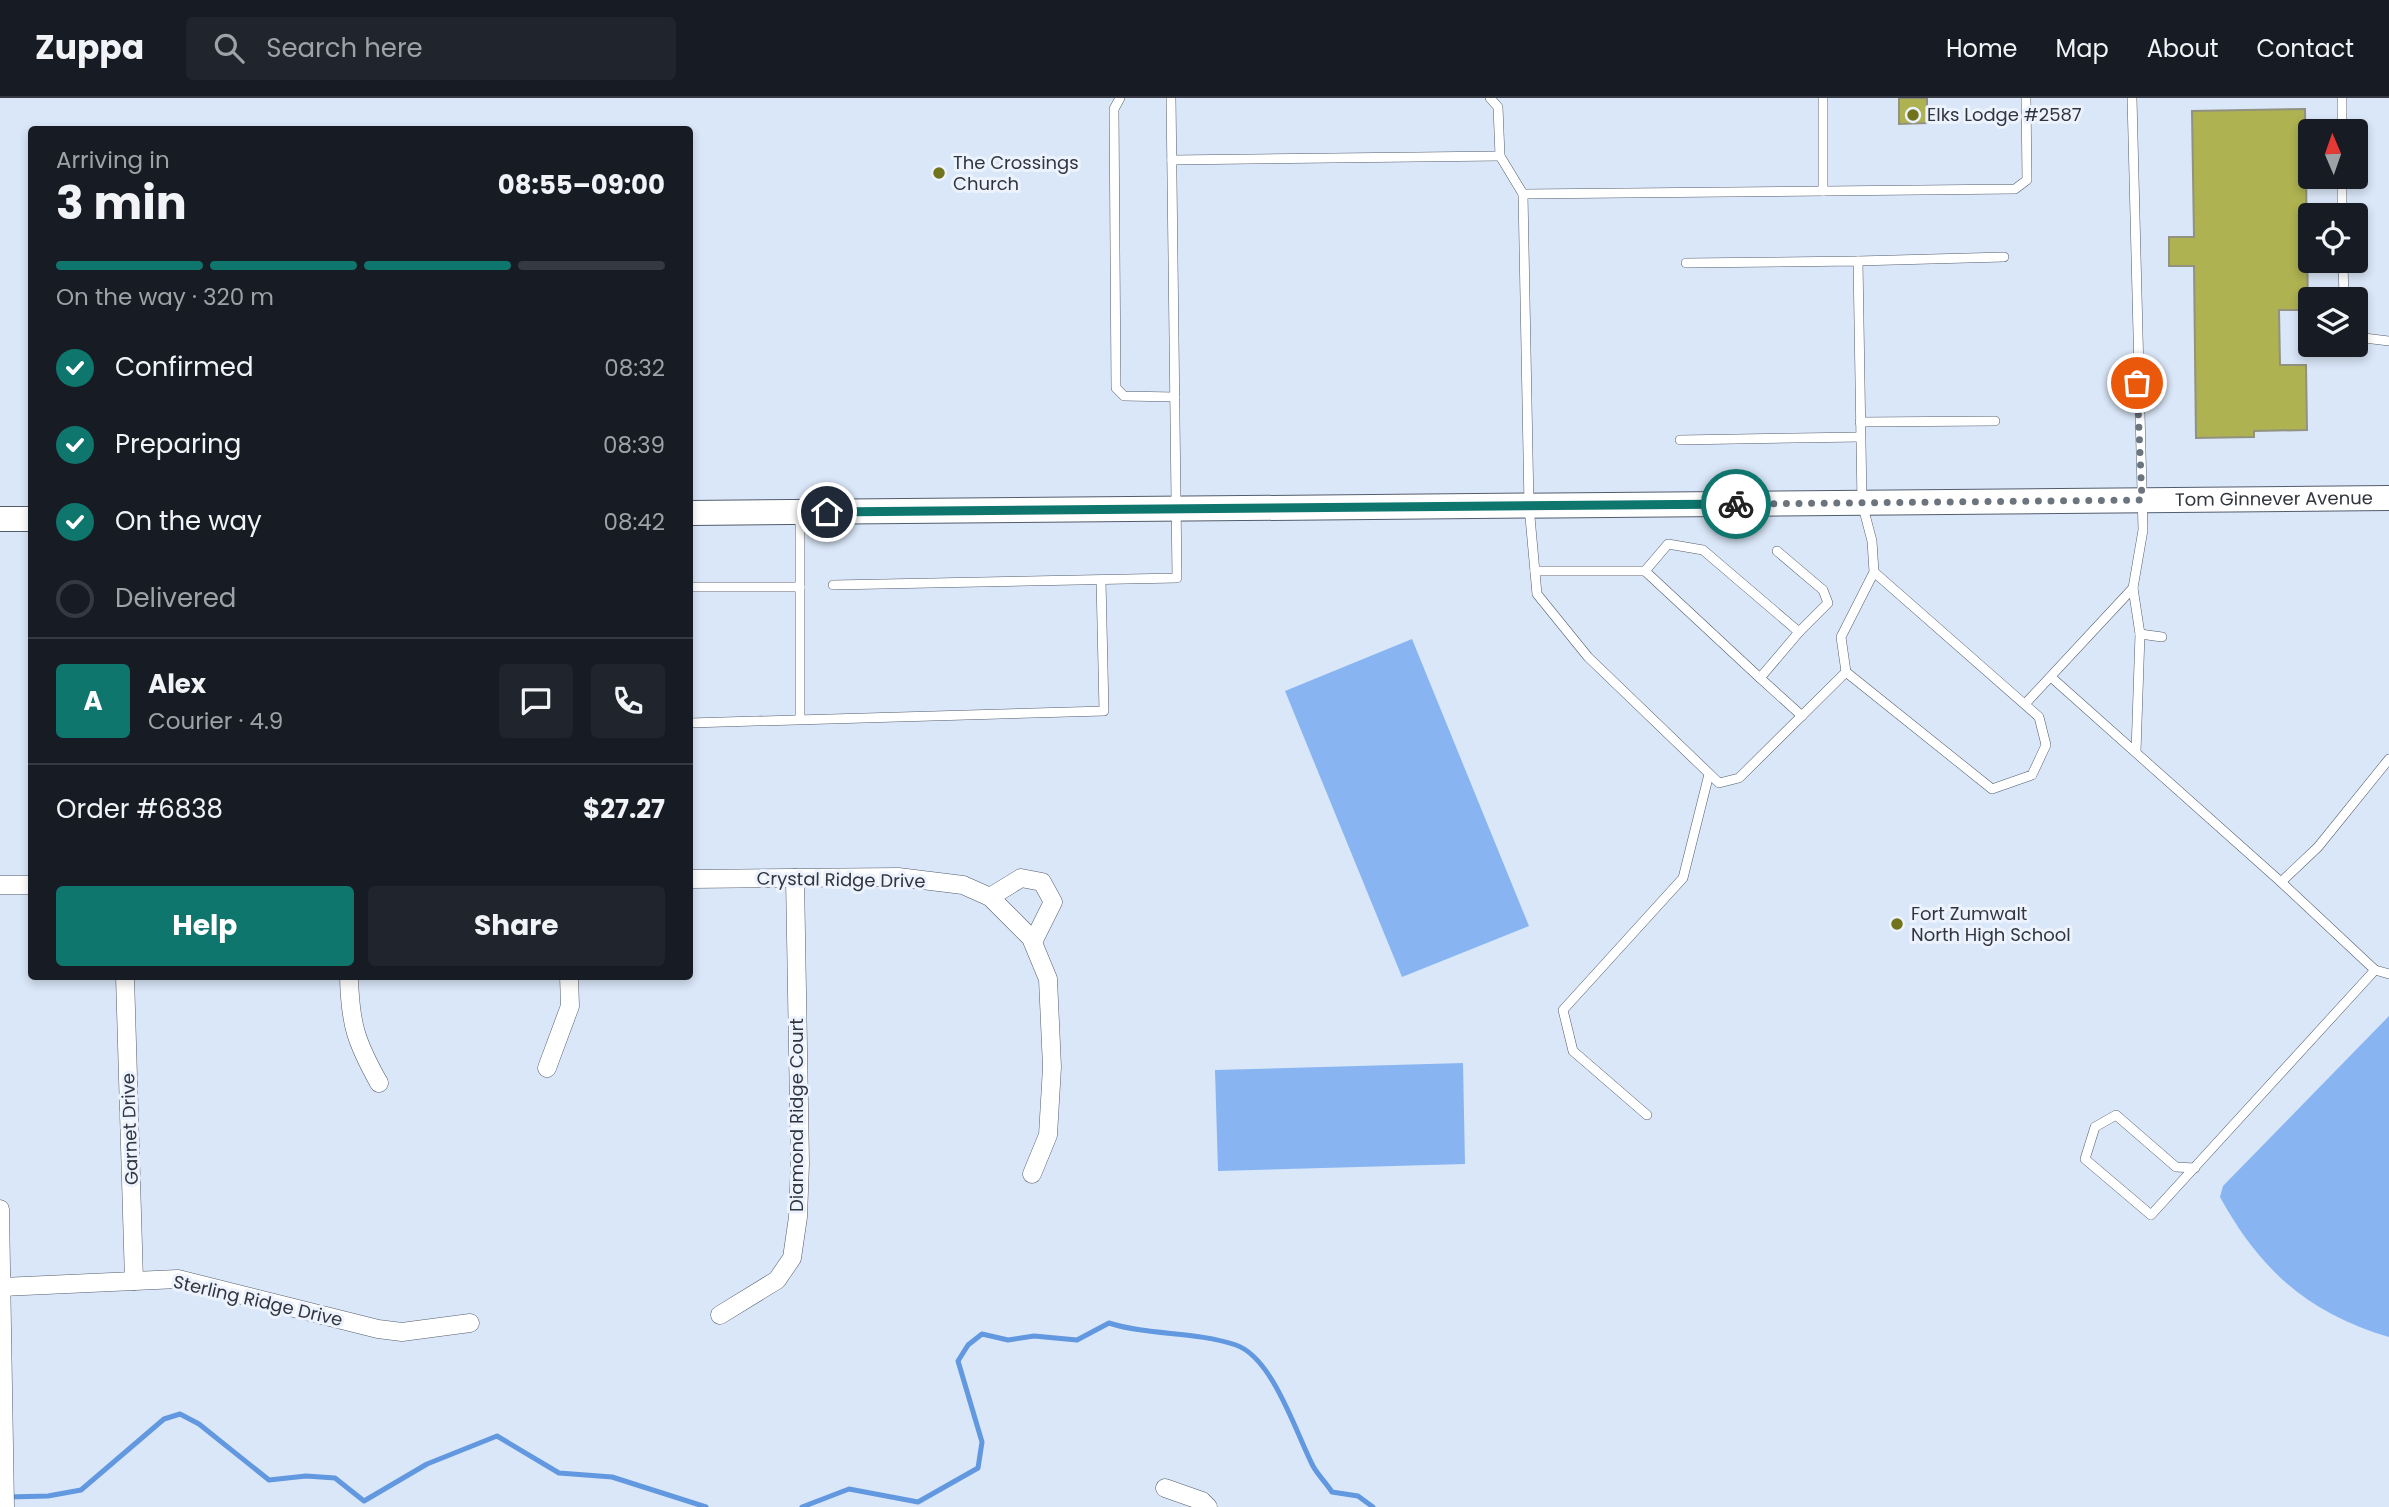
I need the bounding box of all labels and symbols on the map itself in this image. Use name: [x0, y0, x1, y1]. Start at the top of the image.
place label: Elks Lodge #2587: [1927, 102, 2082, 127]
marker: Elks Lodge #2587: [1905, 107, 1921, 123]
north arrow: [2298, 119, 2368, 189]
place label: The Crossings Church: [953, 150, 1079, 196]
marker: The Crossings Church: [931, 165, 947, 181]
pin: [2107, 353, 2167, 413]
courier: [1701, 469, 1771, 539]
pin: [797, 482, 857, 542]
street label: Tom Ginnever Avenue: [2175, 485, 2373, 512]
street label: Crystal Ridge Drive: [756, 866, 926, 893]
place label: Fort Zumwalt North High School: [1911, 901, 2071, 947]
marker: Fort Zumwalt North High School: [1889, 916, 1905, 932]
street label: Diamond Ridge Court: [784, 1018, 809, 1212]
street label: Garnet Drive: [115, 1073, 144, 1185]
street label: Sterling Ridge Drive: [171, 1269, 345, 1332]

